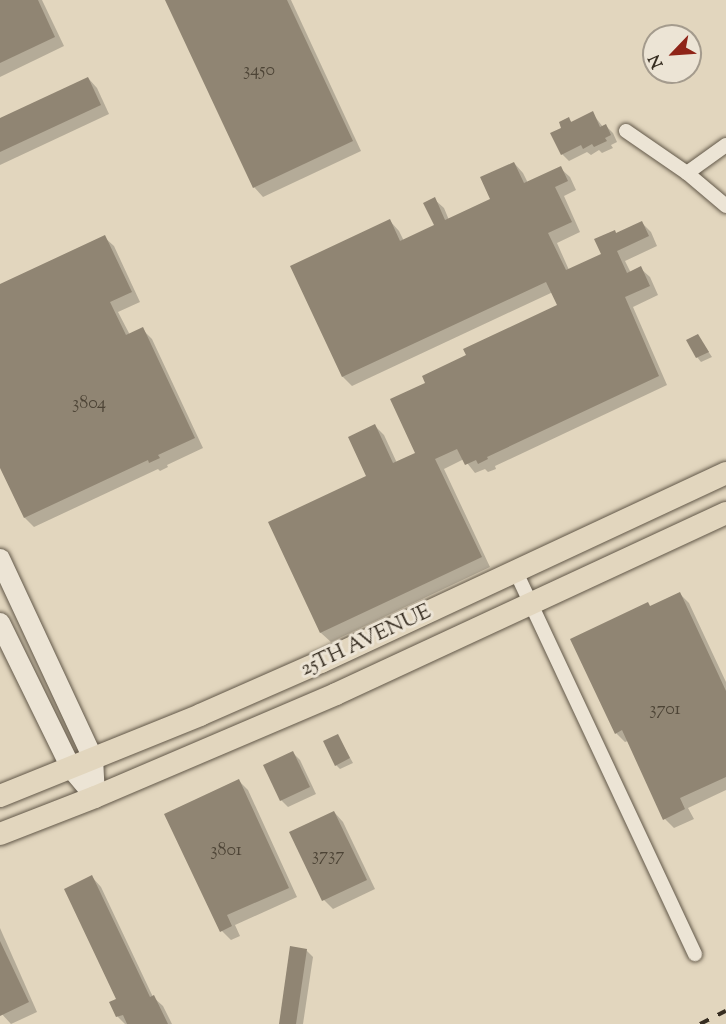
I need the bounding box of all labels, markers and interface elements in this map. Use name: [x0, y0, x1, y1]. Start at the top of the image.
north arrow: [642, 24, 702, 84]
text: N: [644, 50, 670, 72]
house number: 3450: [243, 60, 275, 82]
house number: 3804: [72, 393, 106, 415]
street label: 25TH AVENUE: [297, 600, 435, 682]
house number: 3701: [649, 699, 681, 721]
house number: 3801: [210, 840, 242, 862]
house number: 3737: [312, 845, 344, 867]

